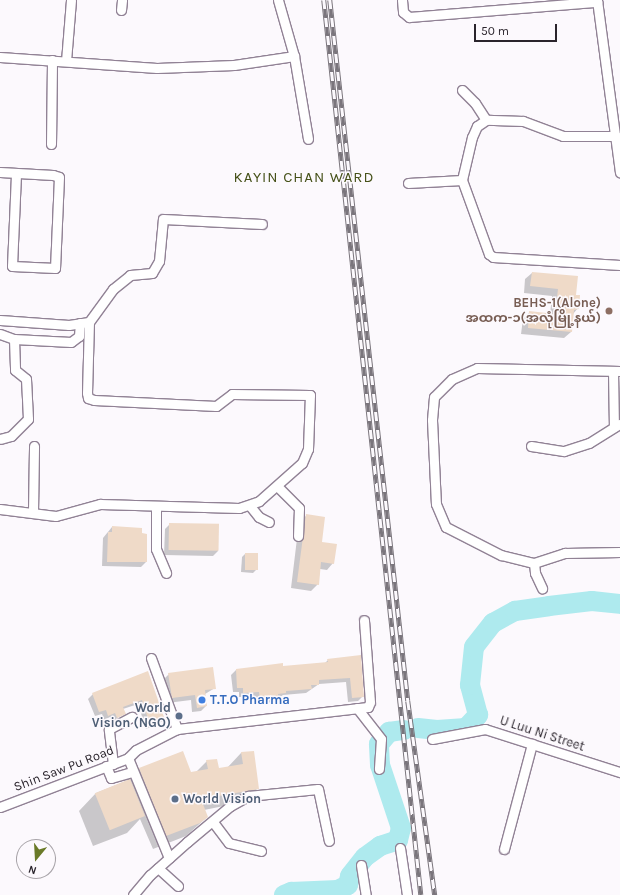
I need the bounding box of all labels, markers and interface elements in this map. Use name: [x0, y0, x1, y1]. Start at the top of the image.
scale bar: [476, 16, 559, 42]
text: 50 m: [481, 24, 509, 38]
district label: KAYIN CHAN WARD: [234, 169, 374, 187]
place label: BEHS-1(Alone) အထက-၁(အလုံမြို့နယ်): [466, 296, 601, 327]
marker: BEHS-1(Alone) အထက-၁(အလုံမြို့နယ်): [604, 306, 614, 316]
place label: T.T.O Pharma: [210, 692, 290, 708]
marker: T.T.O Pharma: [197, 695, 207, 705]
place label: World Vision (NGO): [92, 701, 171, 732]
marker: World Vision (NGO): [174, 711, 184, 721]
street label: U Luu Ni Street: [498, 713, 586, 755]
street label: Shin Saw Pu Road: [12, 743, 116, 795]
place label: World Vision: [183, 791, 261, 807]
marker: World Vision: [170, 794, 180, 804]
north arrow: [16, 839, 56, 879]
text: N: [27, 863, 38, 877]

